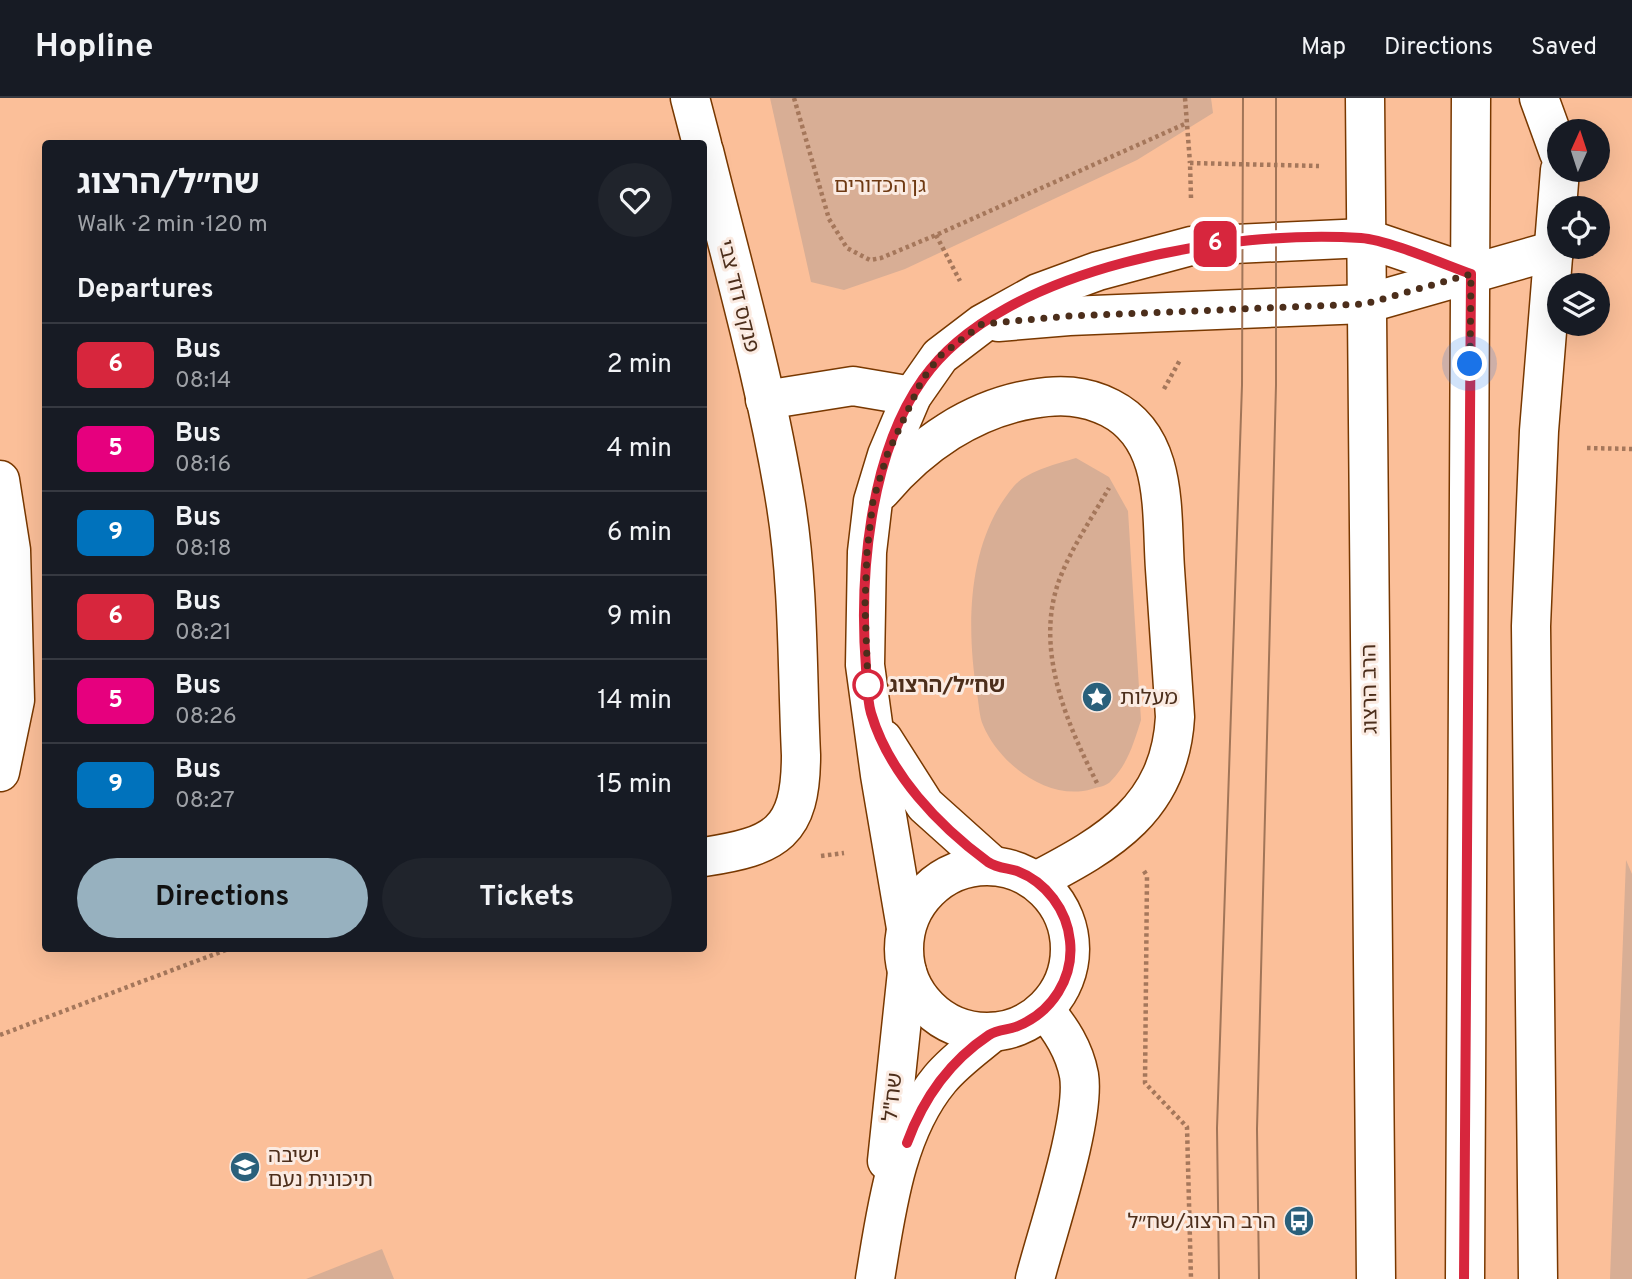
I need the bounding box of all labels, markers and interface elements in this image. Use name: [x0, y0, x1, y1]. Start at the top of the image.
text: Hopline: [35, 27, 153, 69]
text: Map: [1301, 33, 1346, 63]
text: Directions: [1384, 33, 1493, 63]
text: Saved: [1531, 33, 1597, 63]
north arrow: [1547, 119, 1610, 182]
map controls: [1547, 119, 1610, 336]
button: heart: [598, 163, 672, 237]
text: שח״ל/הרצוג: [77, 164, 260, 206]
park label: גן הכדורים: [834, 173, 926, 200]
button: locate: [1547, 196, 1610, 259]
text: Walk · 2 min · 120 m: [77, 211, 268, 240]
line badge: 6: [1192, 221, 1238, 267]
text: 6: [1208, 229, 1222, 259]
street label: פנקס דוד צבי: [710, 237, 765, 356]
button: layers: [1547, 273, 1610, 336]
text: Departures: [77, 274, 214, 307]
text: Bus: [175, 334, 221, 367]
your location: [1452, 346, 1487, 381]
text: 2 min: [607, 349, 672, 382]
text: 6: [108, 350, 123, 380]
text: 08:14: [175, 367, 231, 396]
text: Bus: [175, 418, 221, 451]
text: 4 min: [606, 433, 672, 466]
text: 5: [108, 434, 123, 464]
text: 08:16: [175, 451, 231, 480]
text: Bus: [175, 502, 221, 535]
text: 6 min: [607, 517, 672, 550]
text: 9: [108, 518, 123, 548]
text: 08:18: [175, 535, 232, 564]
text: Bus: [175, 586, 221, 619]
text: 9 min: [607, 601, 672, 634]
text: 6: [108, 602, 123, 632]
text: 08:21: [175, 619, 232, 648]
street label: הרב הרצוג: [1356, 644, 1385, 734]
text: Bus: [175, 670, 221, 703]
marker: שח״ל/הרצוג: [853, 670, 883, 700]
place label: שח״ל/הרצוג: [889, 673, 1005, 700]
place icon: מעלות: [1080, 680, 1114, 714]
text: 14 min: [597, 685, 672, 718]
place label: מעלות: [1120, 685, 1178, 712]
text: 5: [108, 686, 123, 716]
text: 08:26: [175, 703, 237, 732]
text: Bus: [175, 754, 221, 787]
text: 15 min: [597, 769, 672, 802]
text: 9: [108, 770, 123, 800]
text: 08:27: [175, 787, 235, 816]
button: Directions: [77, 858, 368, 938]
button: Tickets: [382, 858, 672, 938]
street label: שח"ל: [878, 1072, 909, 1123]
place label: ישיבה תיכונית נעם: [268, 1143, 373, 1194]
school or university icon: ישיבה תיכונית נעם: [228, 1150, 262, 1184]
bus stop icon: הרב הרצוג/שח״ל: [1282, 1204, 1316, 1238]
place label: הרב הרצוג/שח״ל: [1128, 1209, 1276, 1236]

